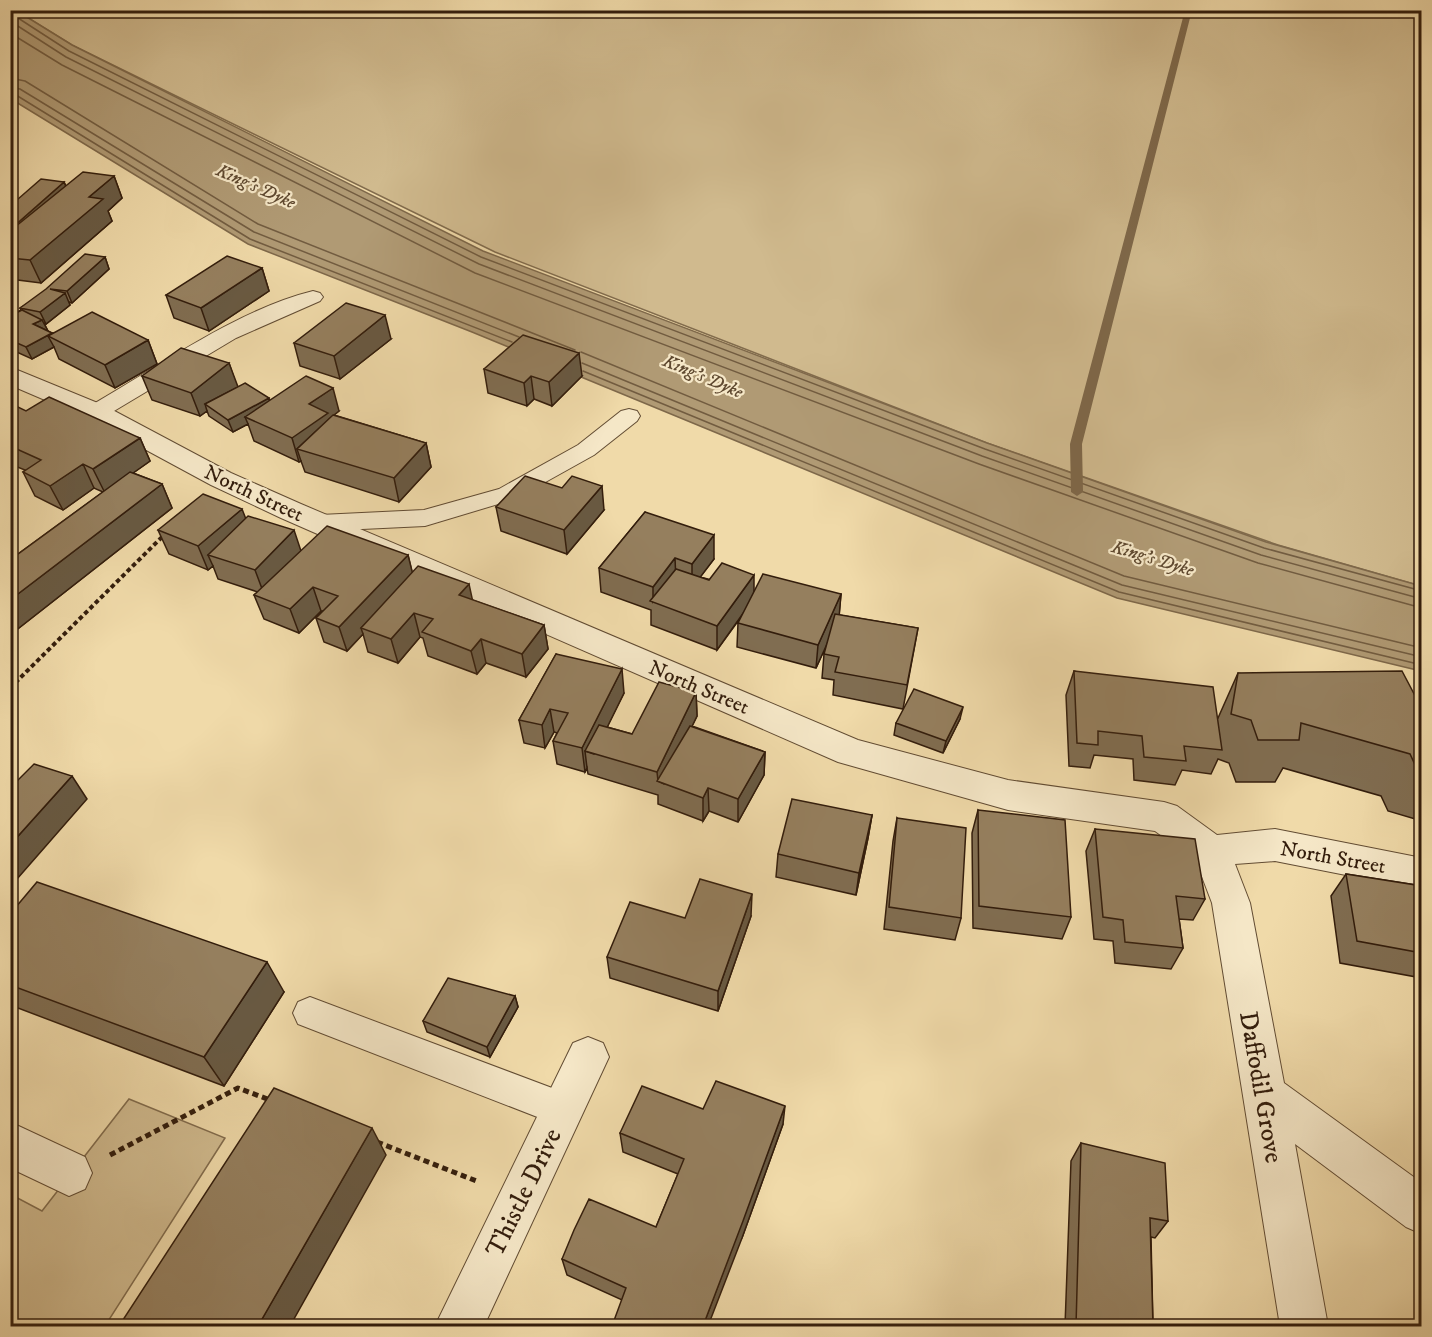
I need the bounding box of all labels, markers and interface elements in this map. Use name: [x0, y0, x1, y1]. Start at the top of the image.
water label: King's Dyke: [212, 159, 299, 215]
water label: King's Dyke: [658, 350, 747, 404]
street label: North Street: [200, 460, 308, 528]
water label: King's Dyke: [1108, 536, 1197, 582]
street label: North Street: [644, 655, 753, 721]
street label: North Street: [1278, 836, 1388, 880]
street label: Daffodil Grove: [1231, 1009, 1290, 1166]
street label: Thistle Drive: [479, 1123, 570, 1262]

